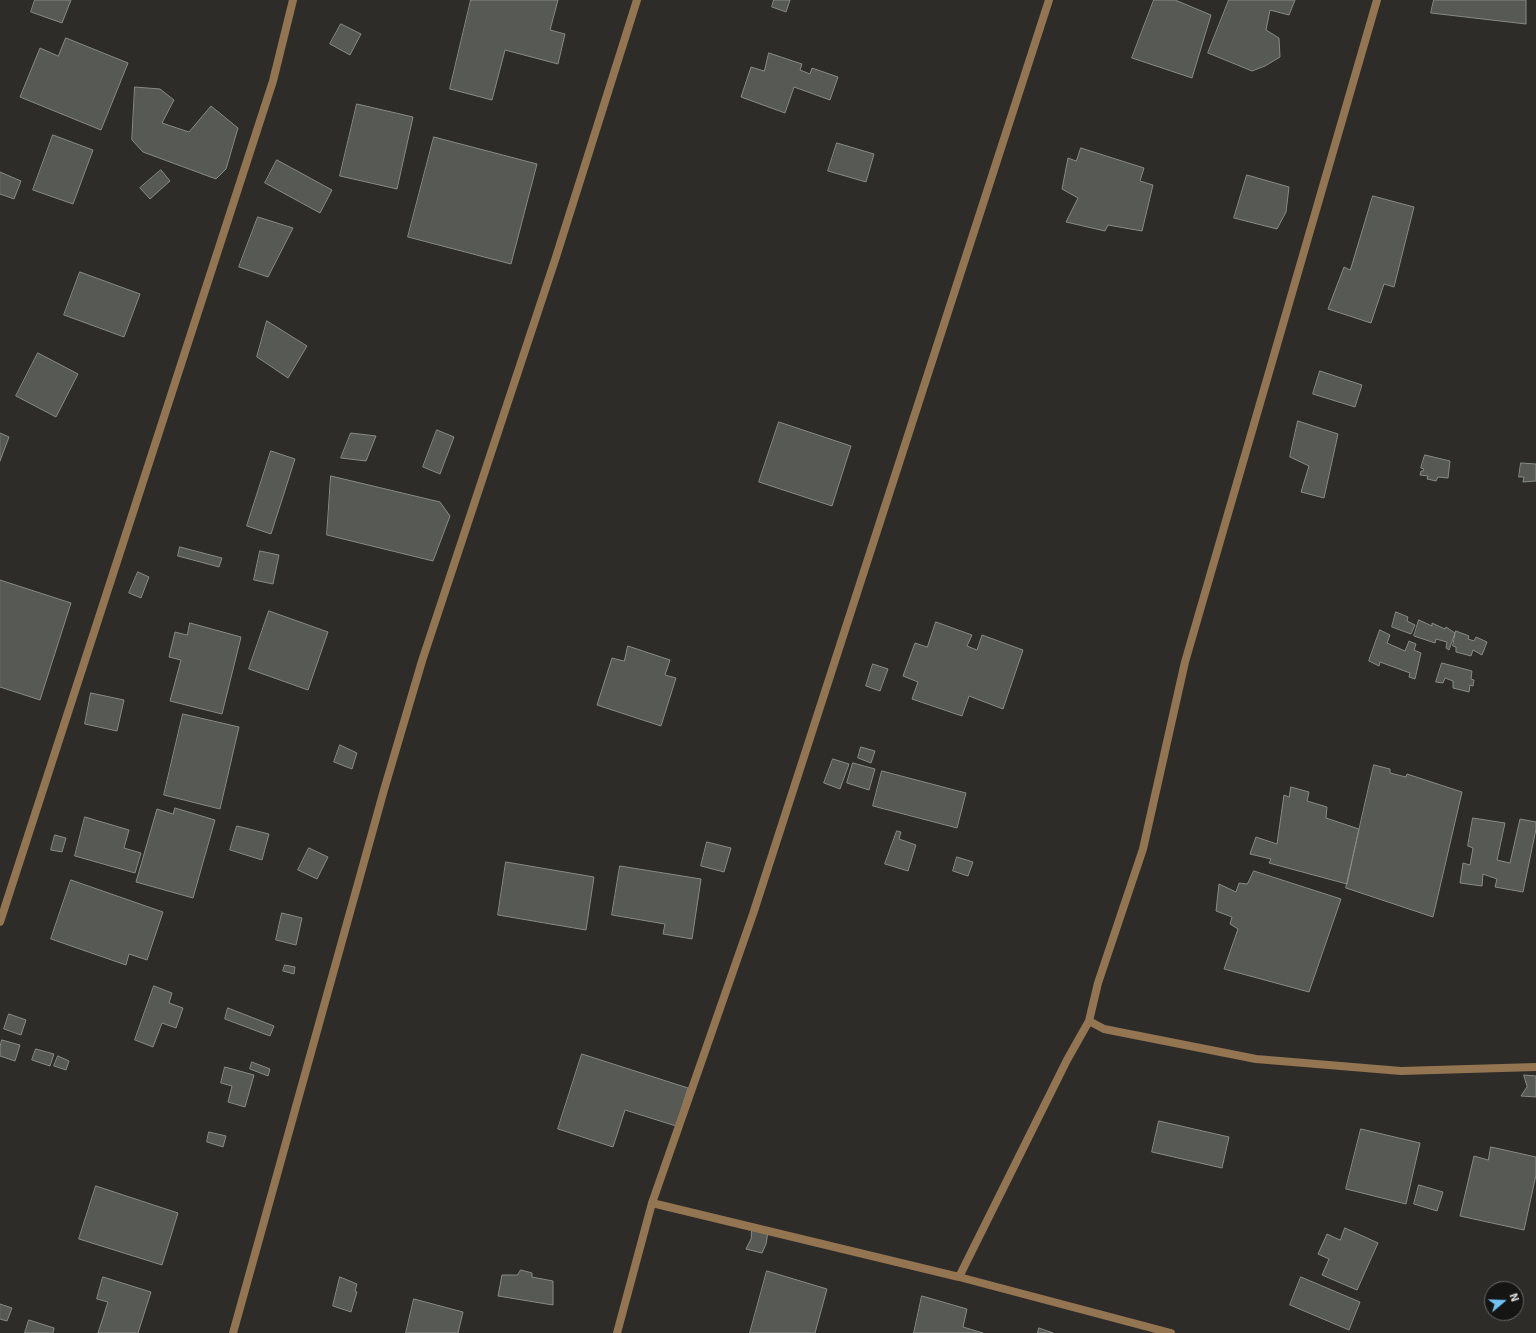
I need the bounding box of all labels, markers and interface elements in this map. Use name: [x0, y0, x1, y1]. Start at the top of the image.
north arrow: [1484, 1281, 1524, 1321]
text: N: [1507, 1291, 1522, 1303]

